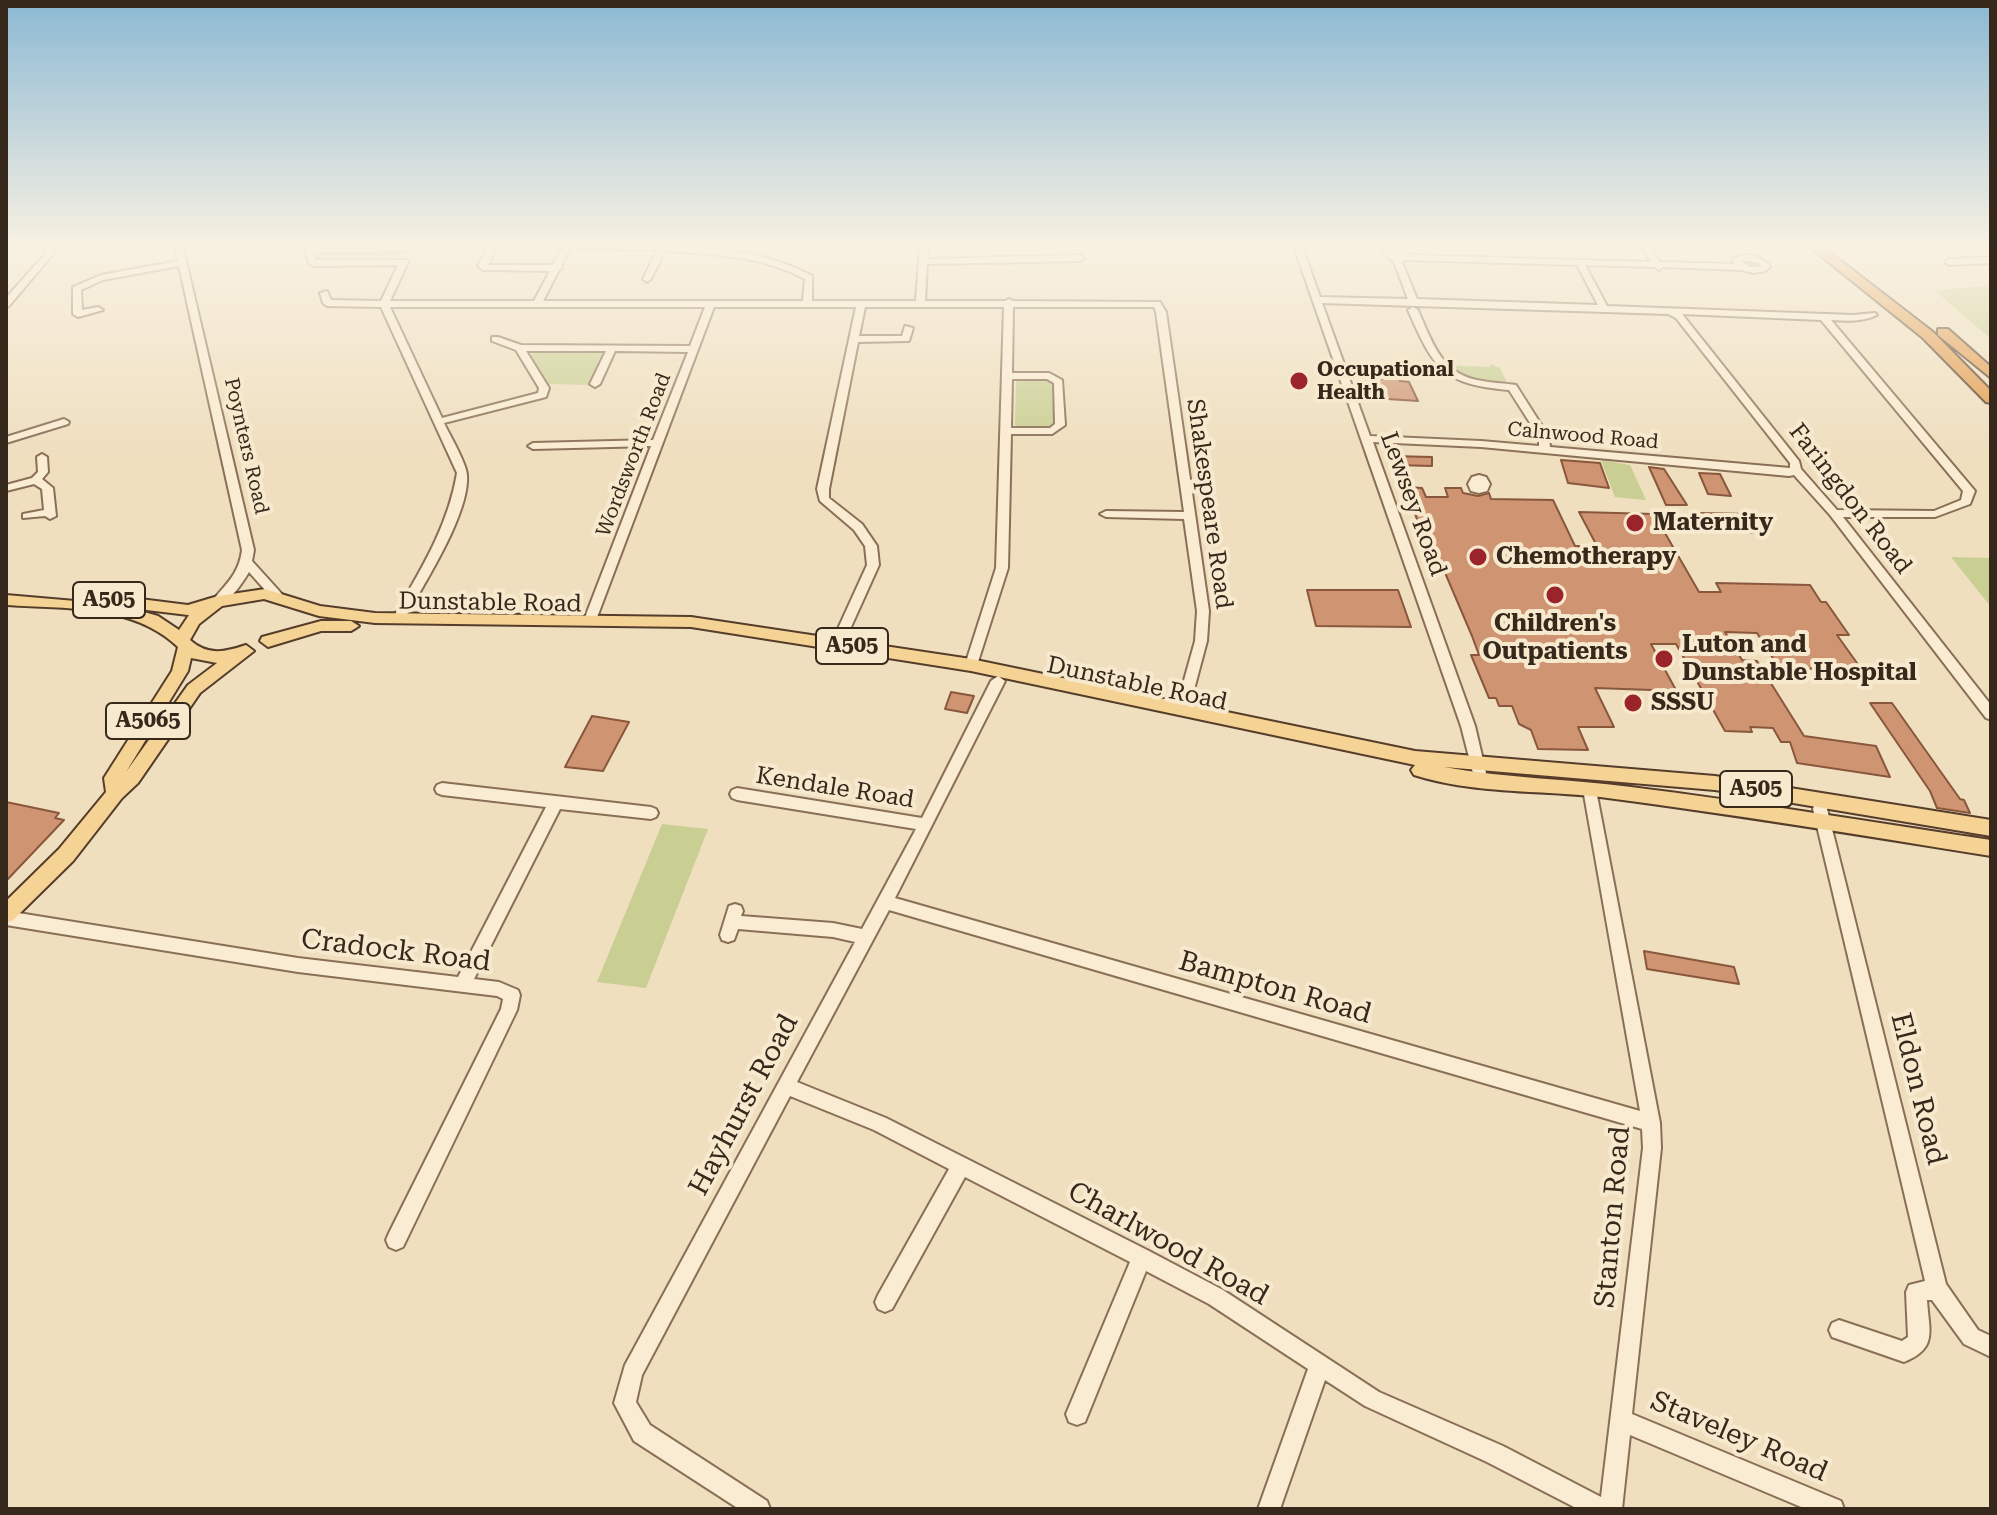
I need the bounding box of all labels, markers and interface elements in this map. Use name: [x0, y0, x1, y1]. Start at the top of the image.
place label: Occupational Health: [1317, 358, 1454, 405]
street label: Wordsworth Road: [592, 370, 676, 540]
marker: Occupational Health: [1288, 370, 1310, 392]
street label: Poynters Road: [219, 375, 273, 517]
street label: Shakespeare Road: [1180, 397, 1238, 611]
street label: Calnwood Road: [1506, 417, 1660, 455]
street label: Faringdon Road: [1782, 418, 1918, 580]
street label: Lewsey Road: [1374, 428, 1452, 580]
place label: Maternity: [1653, 509, 1773, 537]
marker: Maternity: [1624, 512, 1646, 534]
place label: Chemotherapy: [1496, 543, 1676, 571]
marker: Chemotherapy: [1467, 546, 1489, 568]
road number: A505: [73, 582, 145, 618]
marker: Children's Outpatients: [1544, 584, 1566, 606]
street label: Dunstable Road: [398, 587, 582, 619]
place label: Children's Outpatients: [1482, 610, 1628, 666]
road number: A505: [816, 628, 888, 664]
place label: Luton and Dunstable Hospital: [1682, 631, 1917, 687]
marker: Luton and Dunstable Hospital: [1653, 648, 1675, 670]
street label: Dunstable Road: [1044, 651, 1230, 717]
place label: SSSU: [1651, 689, 1714, 717]
marker: SSSU: [1622, 692, 1644, 714]
road number: A5065: [106, 703, 190, 739]
street label: Kendale Road: [754, 761, 916, 815]
road number: A505: [1720, 771, 1792, 807]
street label: Cradock Road: [299, 923, 493, 979]
street label: Bampton Road: [1175, 944, 1375, 1032]
street label: Hayhurst Road: [682, 1009, 806, 1201]
street label: Eldon Road: [1883, 1009, 1953, 1169]
street label: Stanton Road: [1588, 1125, 1638, 1309]
street label: Charlwood Road: [1062, 1175, 1274, 1313]
street label: Staveley Road: [1645, 1385, 1833, 1489]

